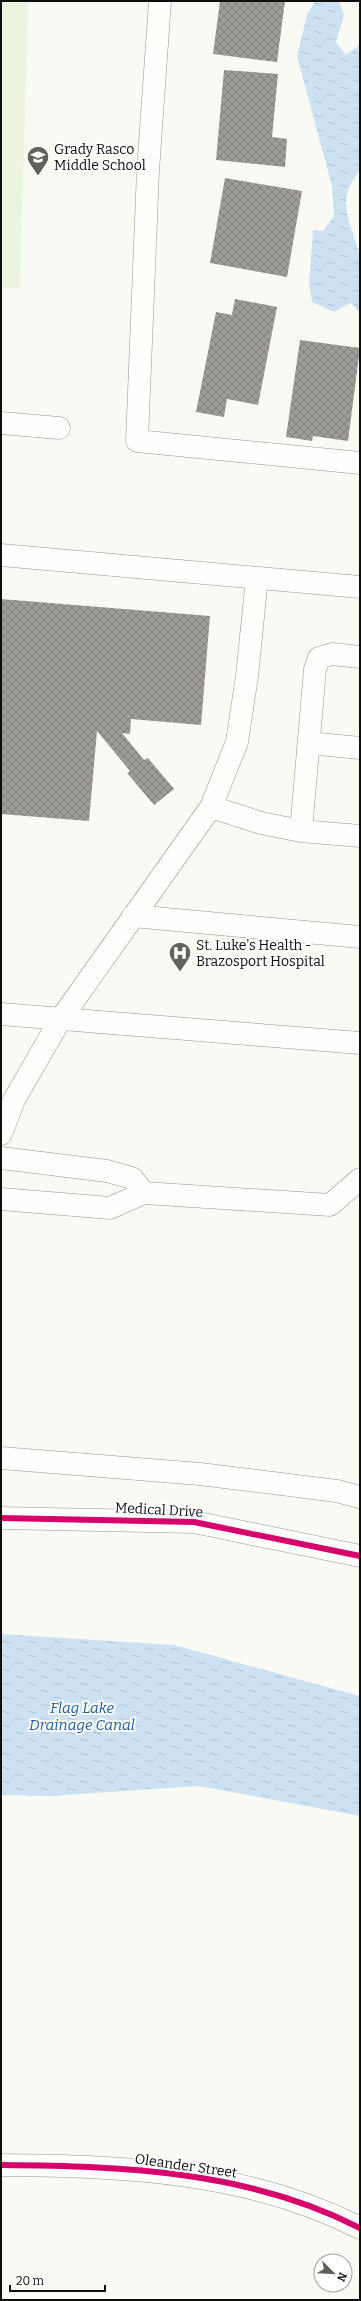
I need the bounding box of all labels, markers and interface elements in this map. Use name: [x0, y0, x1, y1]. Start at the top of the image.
place label: Grady Rasco Middle School: [54, 141, 146, 174]
school or university icon: Grady Rasco Middle School: [25, 144, 51, 177]
place label: St. Luke's Health - Brazosport Hospital: [196, 937, 325, 970]
hospital icon: St. Luke's Health - Brazosport Hospital: [167, 940, 193, 973]
street label: Medical Drive: [114, 1499, 204, 1521]
water label: Flag Lake Drainage Canal: [29, 1699, 135, 1734]
street label: Oleander Street: [134, 2150, 238, 2182]
north arrow: [313, 2253, 353, 2293]
scale bar: [10, 2267, 105, 2293]
text: N: [334, 2270, 349, 2284]
text: 20 m: [16, 2274, 45, 2288]

